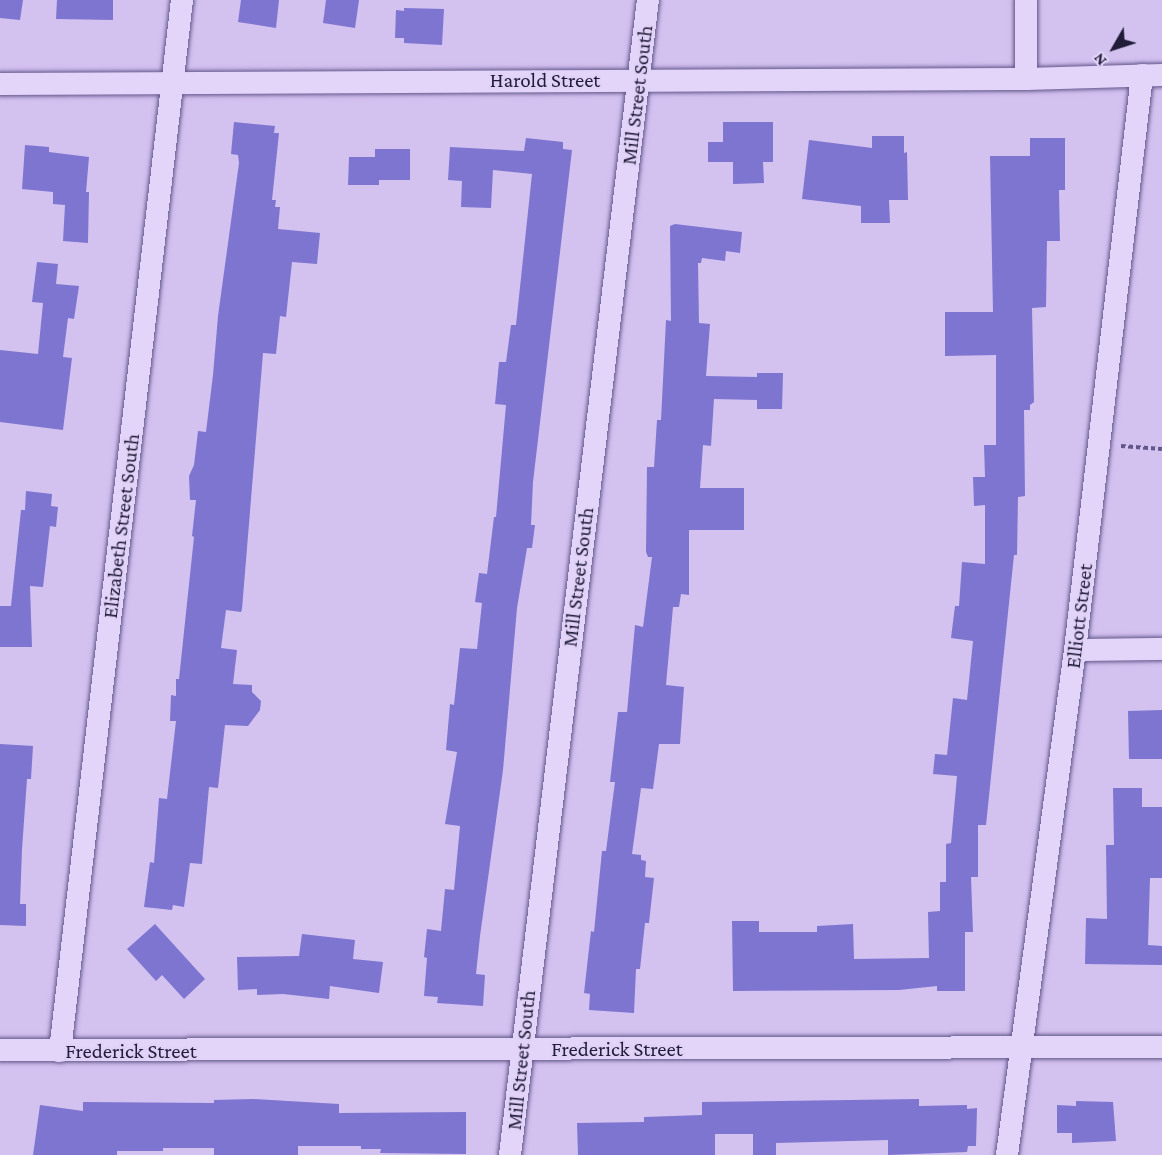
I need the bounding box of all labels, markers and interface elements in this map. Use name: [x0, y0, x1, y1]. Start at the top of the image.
north arrow: [1084, 18, 1144, 78]
street label: Mill Street South: [616, 24, 658, 166]
text: N: [1090, 50, 1110, 69]
street label: Harold Street: [490, 67, 600, 93]
street label: Elizabeth Street South: [97, 432, 145, 620]
street label: Mill Street South: [557, 506, 599, 648]
street label: Elliott Street: [1060, 562, 1098, 670]
street label: Mill Street South: [501, 989, 541, 1131]
street label: Frederick Street: [551, 1036, 683, 1062]
street label: Frederick Street: [65, 1038, 197, 1064]

